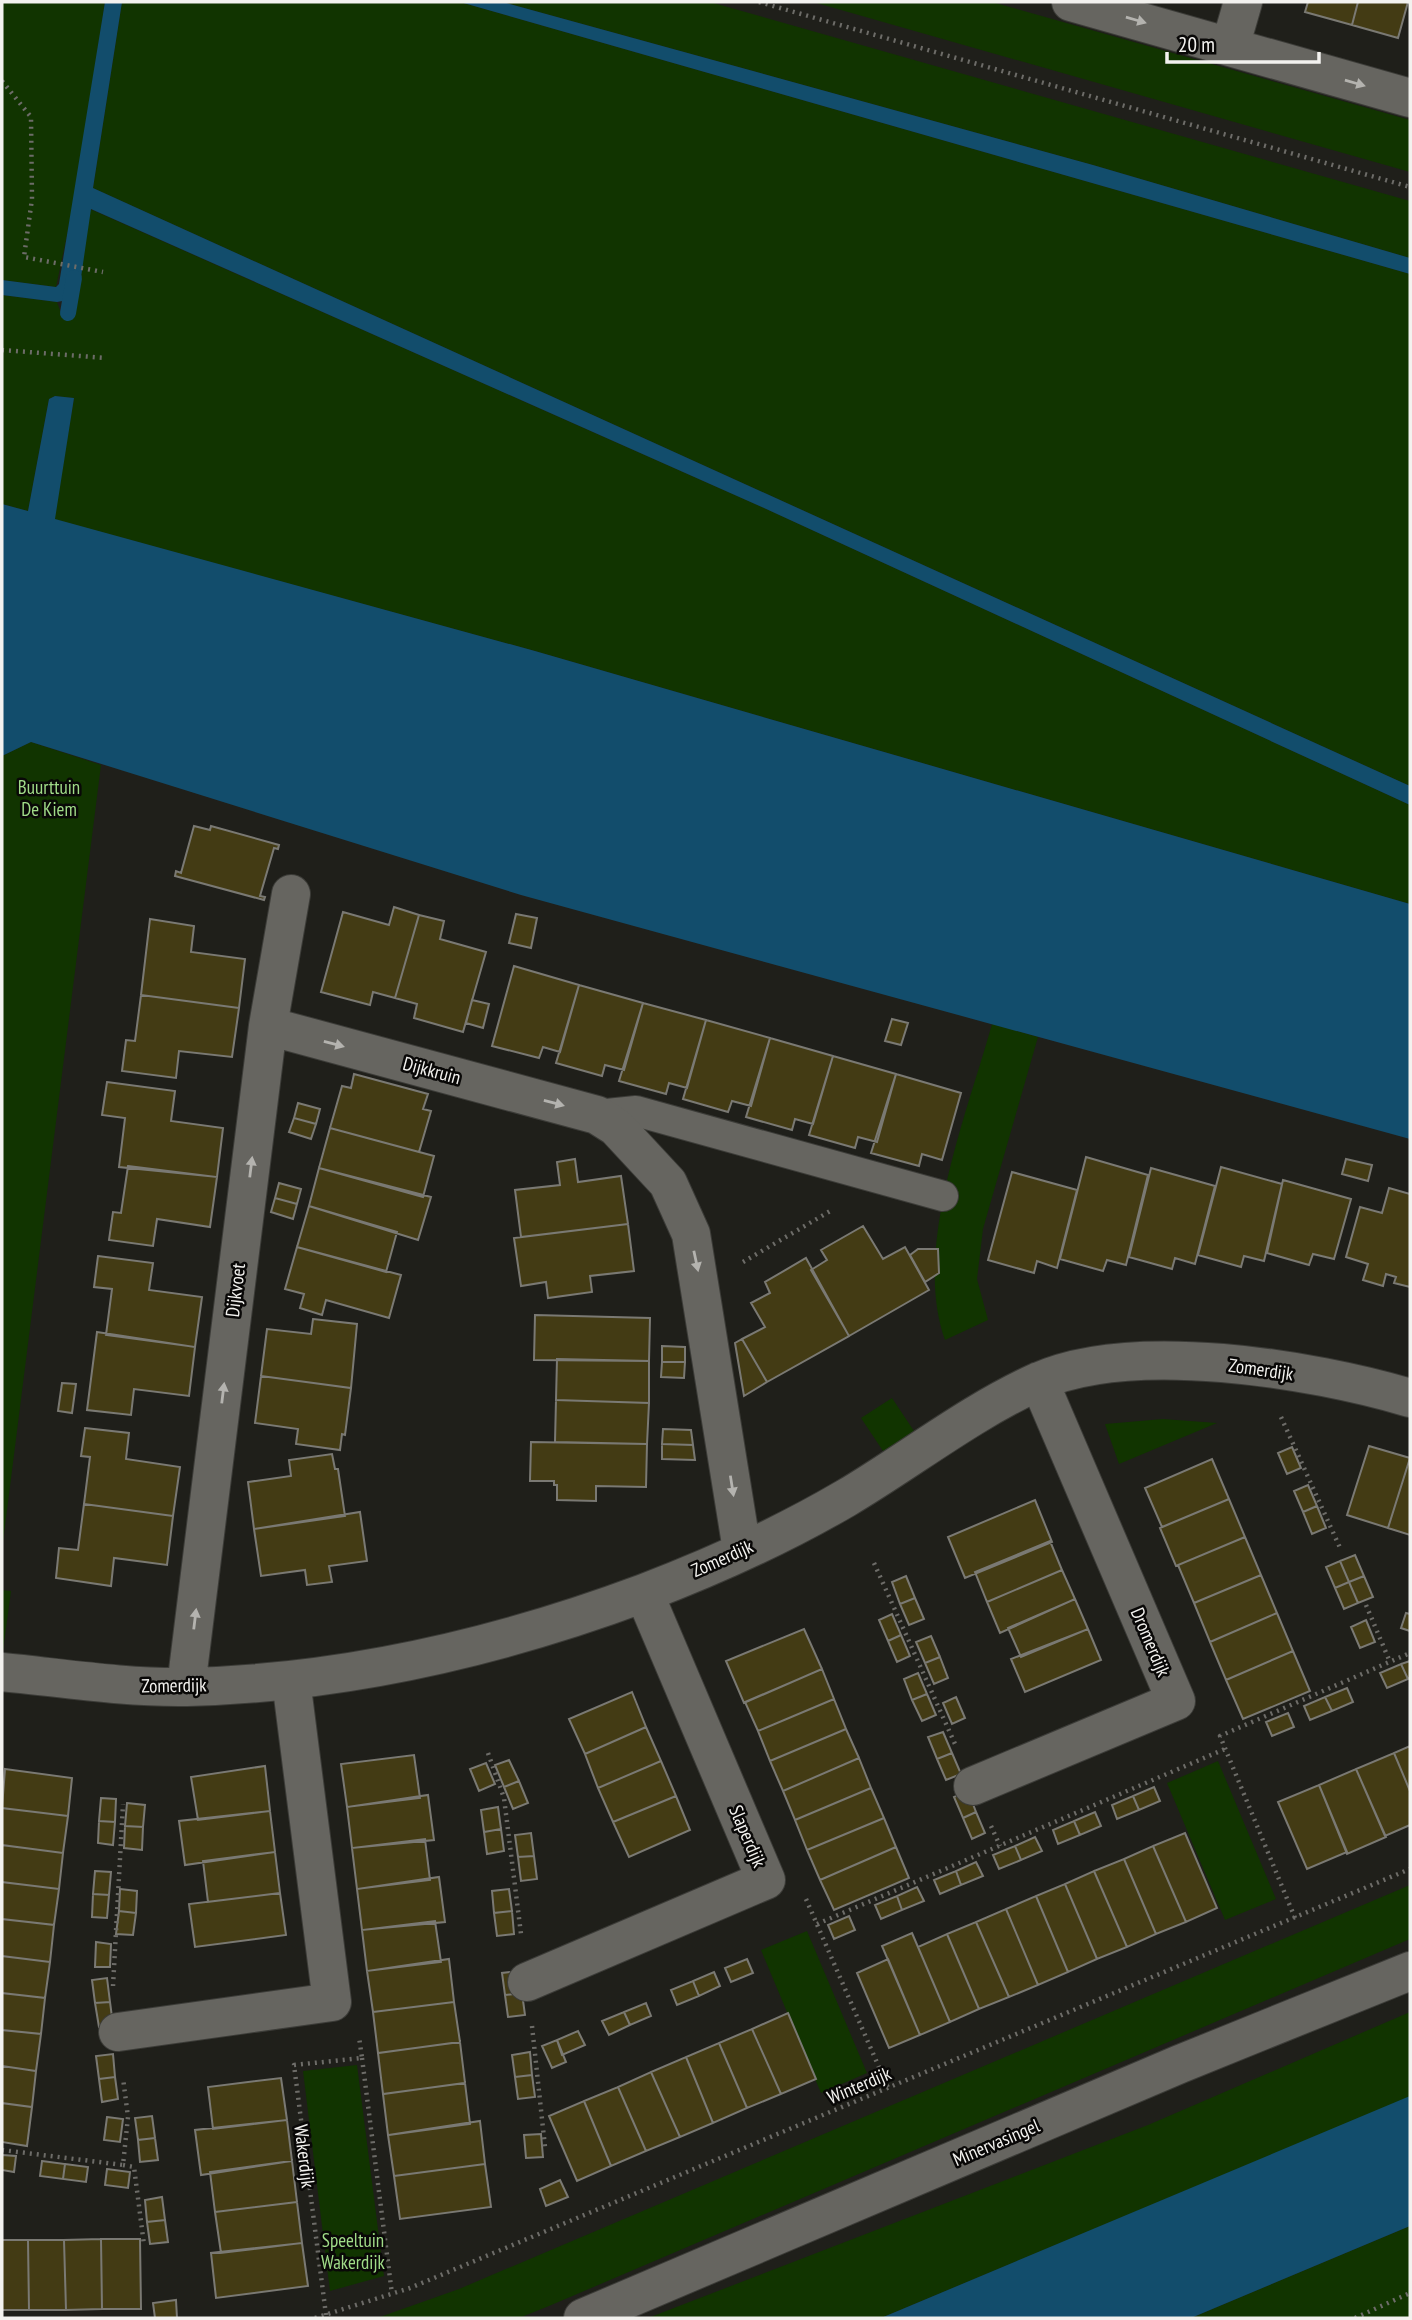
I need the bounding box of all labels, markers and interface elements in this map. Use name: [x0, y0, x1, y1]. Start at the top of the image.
one-way arrow: [1126, 16, 1147, 26]
scale bar: [1167, 21, 1319, 65]
text: 20 m: [1178, 31, 1215, 58]
one-way arrow: [1345, 78, 1366, 88]
park label: Buurttuin De Kiem: [18, 775, 80, 821]
one-way arrow: [323, 1039, 345, 1050]
street label: Dijkkruin: [400, 1051, 464, 1089]
one-way arrow: [543, 1098, 565, 1109]
one-way arrow: [245, 1156, 256, 1178]
one-way arrow: [691, 1250, 702, 1272]
street label: Dijkvoet: [220, 1261, 250, 1318]
street label: Zomerdijk: [1227, 1353, 1295, 1385]
one-way arrow: [217, 1382, 228, 1404]
one-way arrow: [727, 1475, 738, 1497]
street label: Zomerdijk: [687, 1534, 757, 1582]
street label: Dromerdijk: [1126, 1604, 1176, 1681]
one-way arrow: [189, 1608, 200, 1630]
street label: Zomerdijk: [141, 1672, 207, 1698]
street label: Slaperdijk: [724, 1801, 772, 1871]
street label: Winterdijk: [823, 2061, 895, 2109]
street label: Minervasingel: [949, 2113, 1044, 2171]
street label: Wakerdijk: [289, 2123, 321, 2190]
park label: Speeltuin Wakerdijk: [321, 2228, 386, 2274]

